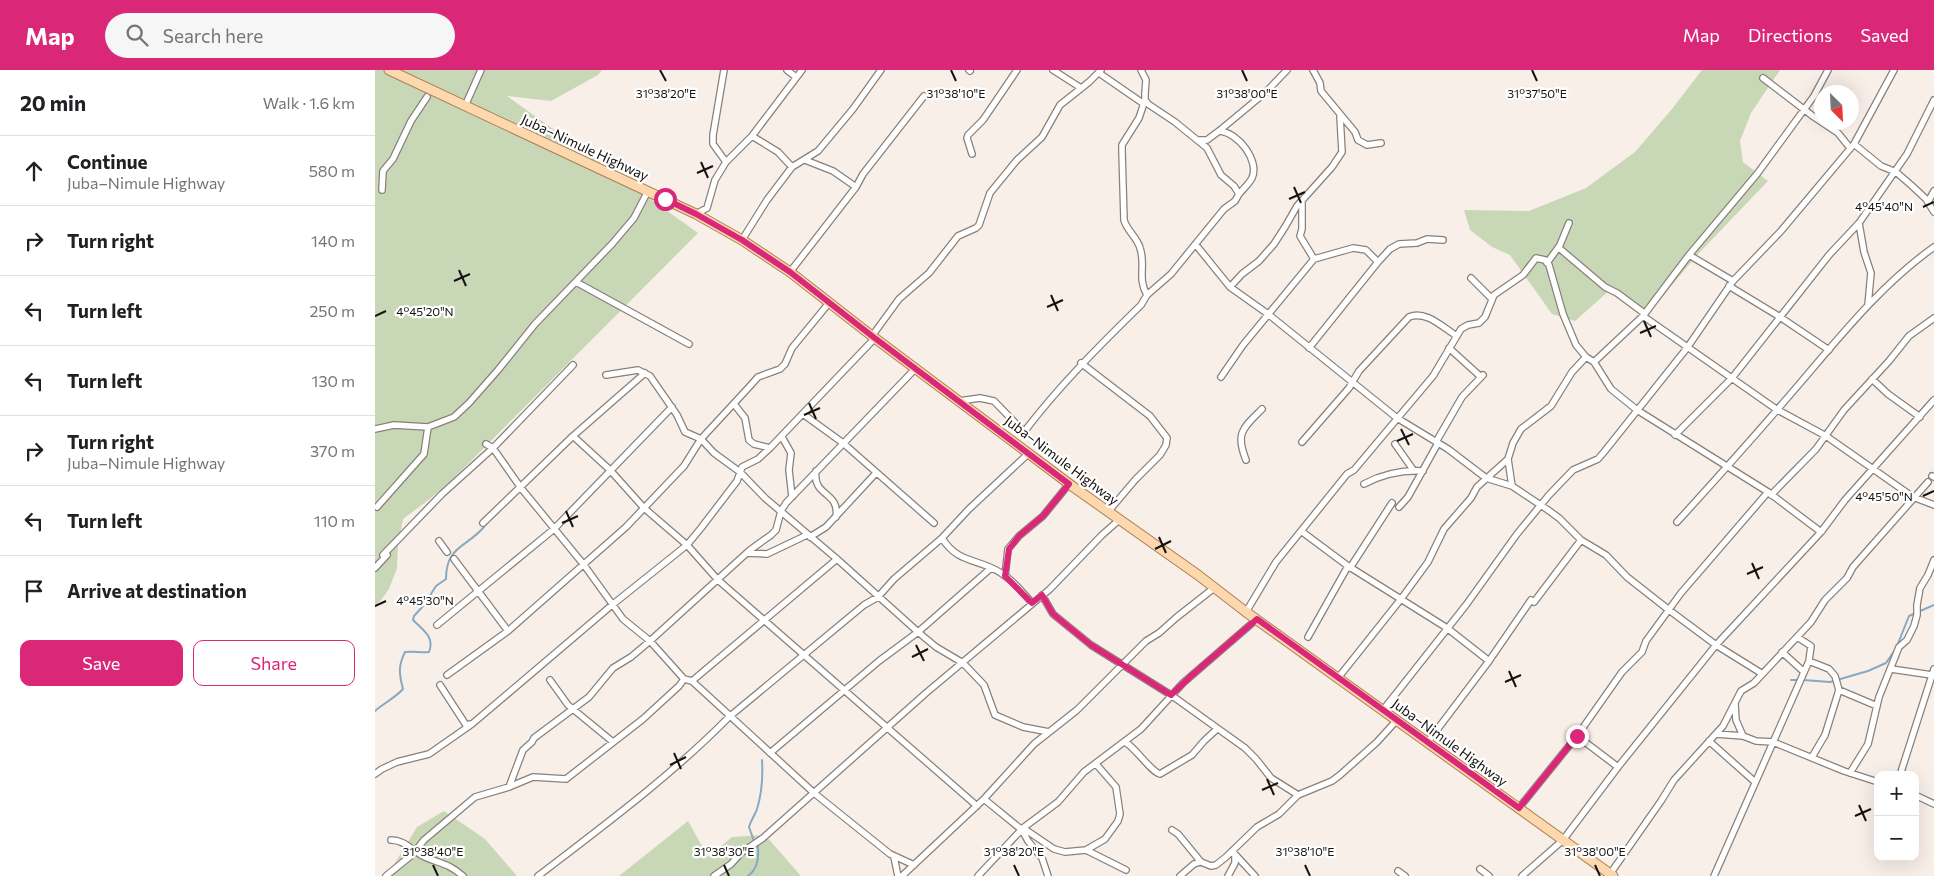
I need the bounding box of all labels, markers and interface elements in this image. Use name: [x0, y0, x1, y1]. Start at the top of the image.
search box: [105, 13, 455, 58]
text: Map: [25, 21, 75, 50]
icon: search: [123, 21, 151, 49]
text: Search here: [163, 24, 263, 47]
text: Map: [1683, 24, 1720, 46]
text: Directions: [1748, 24, 1832, 46]
text: Saved: [1860, 24, 1909, 46]
north arrow: [1814, 85, 1859, 130]
text: 31°38'20"E: [636, 86, 696, 100]
text: 31°38'10"E: [927, 86, 985, 100]
text: 31°38'00"E: [1216, 86, 1278, 100]
text: 31°37'50"E: [1507, 86, 1567, 100]
text: 20 min: [20, 90, 86, 115]
text: Walk · 1.6 km: [263, 93, 355, 112]
street label: Juba–Nimule Highway: [519, 110, 651, 184]
text: Continue: [67, 150, 147, 173]
icon: ahead: [20, 157, 48, 185]
text: 580 m: [309, 161, 355, 180]
text: Juba–Nimule Highway: [67, 173, 225, 192]
route start: [654, 188, 677, 211]
text: 4°45'40"N: [1855, 199, 1913, 213]
icon: right: [20, 227, 48, 255]
text: Turn right: [67, 229, 154, 252]
text: 140 m: [311, 231, 355, 250]
icon: left: [20, 297, 48, 325]
text: Turn left: [67, 299, 142, 322]
text: 250 m: [309, 301, 355, 320]
text: 4°45'20"N: [396, 304, 454, 318]
icon: left: [20, 367, 48, 395]
text: Turn left: [67, 369, 142, 392]
text: 130 m: [312, 371, 355, 390]
street label: Juba–Nimule Highway: [1002, 412, 1122, 508]
text: Turn right: [67, 430, 154, 453]
icon: right: [20, 437, 48, 465]
text: 370 m: [310, 441, 355, 460]
text: Juba–Nimule Highway: [67, 453, 225, 472]
text: 4°45'50"N: [1855, 489, 1913, 503]
icon: left: [20, 507, 48, 535]
text: Turn left: [67, 509, 142, 532]
text: 110 m: [314, 511, 355, 530]
icon: arrive: [20, 577, 48, 605]
text: Arrive at destination: [67, 579, 247, 602]
text: 4°45'30"N: [396, 593, 454, 607]
button: Save: [20, 640, 183, 686]
button: Share: [193, 640, 355, 686]
street label: Juba–Nimule Highway: [1389, 694, 1511, 790]
route end: [1566, 725, 1589, 748]
map controls: [1874, 771, 1919, 861]
button: +: [1874, 771, 1919, 816]
button: −: [1874, 816, 1919, 861]
text: 31°38'40"E: [403, 844, 463, 858]
text: 31°38'30"E: [694, 844, 754, 858]
text: 31°38'20"E: [984, 844, 1044, 858]
text: 31°38'10"E: [1276, 844, 1334, 858]
text: 31°38'00"E: [1564, 844, 1626, 858]

